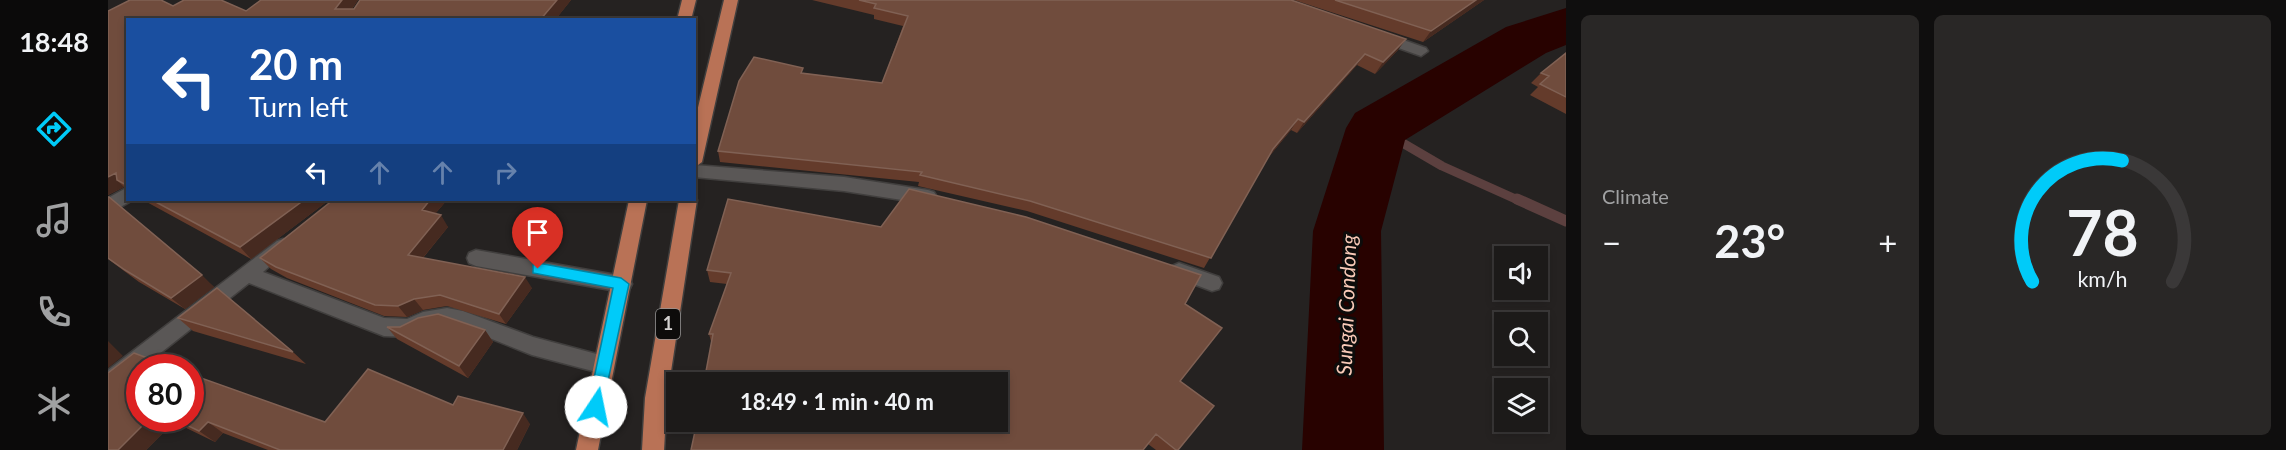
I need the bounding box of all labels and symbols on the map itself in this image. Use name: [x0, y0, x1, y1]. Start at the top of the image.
pin: [512, 207, 563, 269]
water label: Sungai Condong: [1331, 233, 1360, 376]
road number: 1: [656, 309, 680, 339]
speed limit sign: 80: [126, 354, 204, 432]
position arrow: [564, 375, 628, 439]

